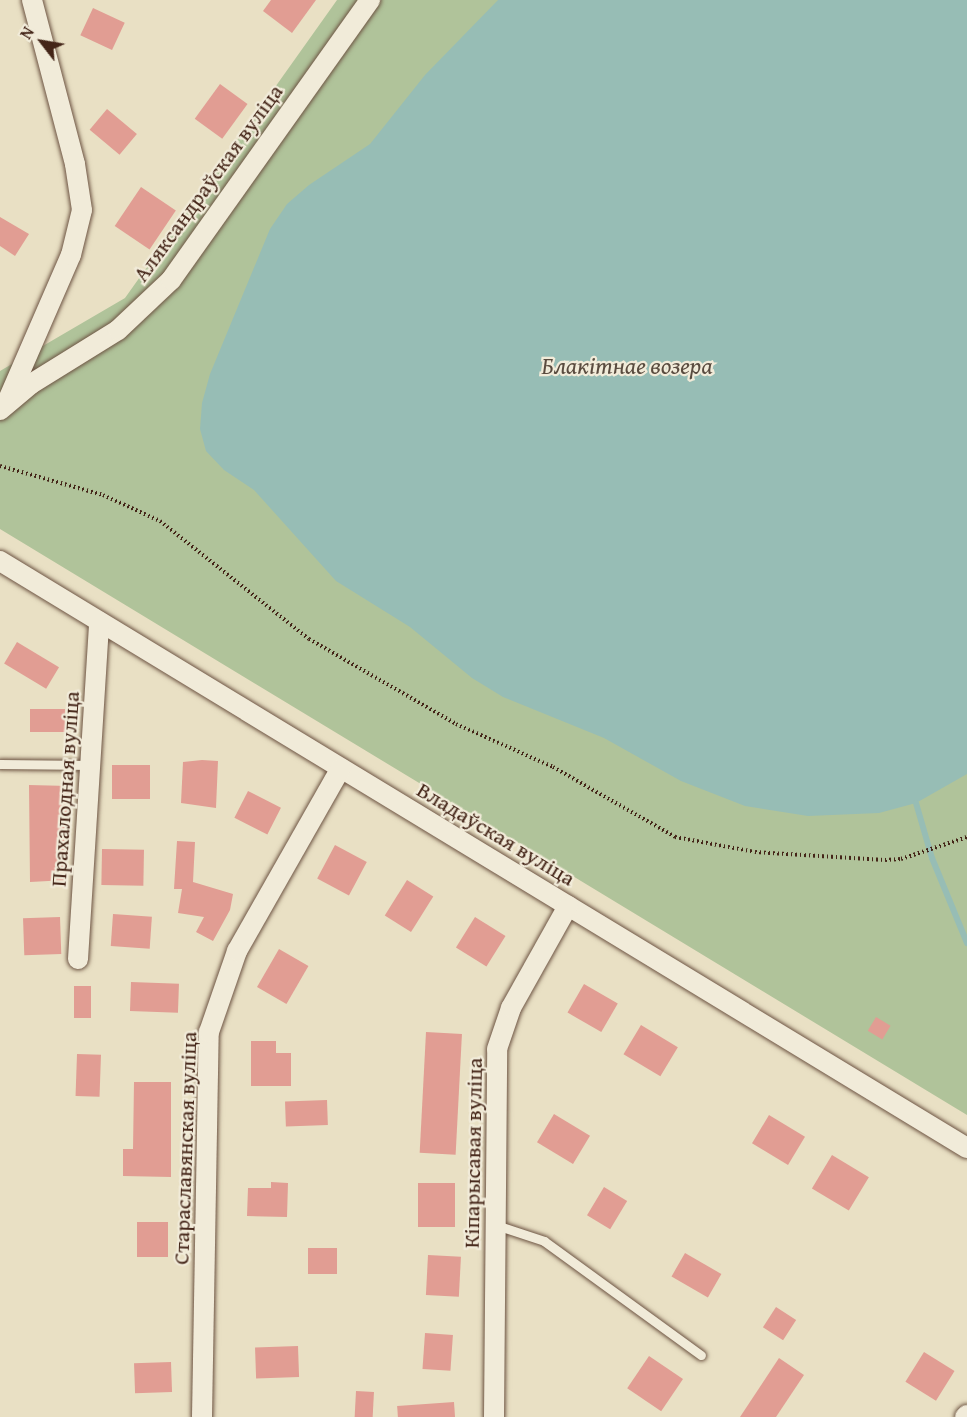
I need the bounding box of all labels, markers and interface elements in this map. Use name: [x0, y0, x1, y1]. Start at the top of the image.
north arrow: [12, 12, 72, 72]
text: N: [14, 22, 40, 44]
street label: Аляксандраўская вуліца: [128, 79, 288, 287]
water label: Блакітнае возера: [542, 352, 712, 380]
street label: Прахалодная вуліца: [45, 690, 85, 888]
street label: Владаўская вуліца: [412, 776, 580, 892]
street label: Стараславянская вуліца: [168, 1031, 202, 1265]
street label: Кіпарысавая вуліца: [458, 1058, 488, 1248]

